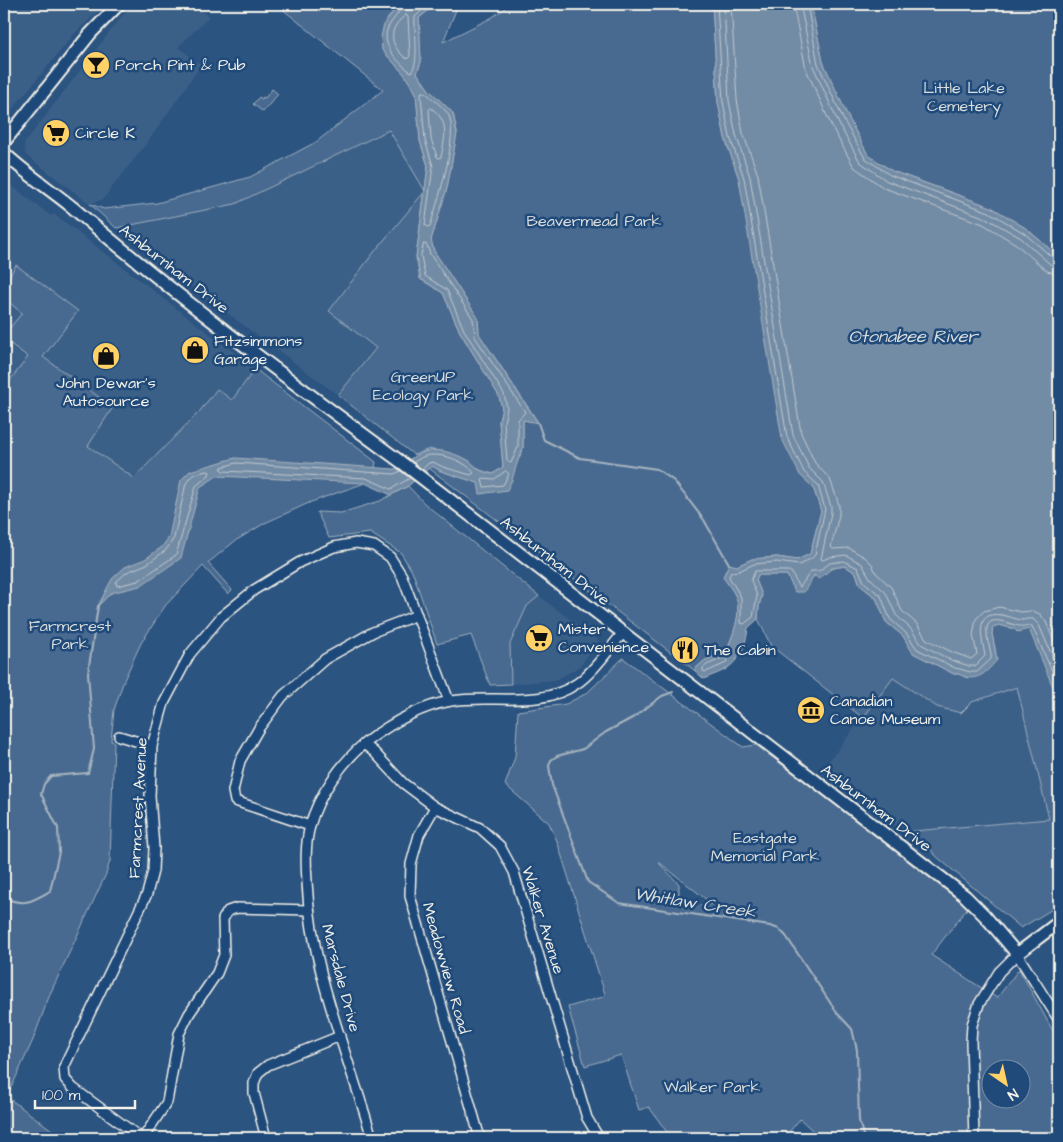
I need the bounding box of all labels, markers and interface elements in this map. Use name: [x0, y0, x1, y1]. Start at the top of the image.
bar icon: Porch Pint & Pub: [81, 50, 111, 80]
place label: Porch Pint & Pub: [115, 54, 245, 76]
park label: Little Lake Cemetery: [923, 77, 1005, 118]
supermarket icon: Circle K: [41, 118, 71, 148]
place label: Circle K: [75, 122, 135, 144]
park label: Beavermead Park: [527, 210, 662, 232]
street label: Ashburnham Drive: [115, 219, 234, 319]
water label: Otonabee River: [849, 324, 980, 349]
place label: Fitzsimmons Garage: [214, 330, 302, 371]
shop icon: Fitzsimmons Garage: [180, 335, 210, 365]
shop icon: John Dewar's Autosource: [91, 341, 121, 371]
park label: GreenUP Ecology Park: [373, 366, 473, 407]
place label: John Dewar's Autosource: [56, 372, 156, 412]
street label: Ashburnham Drive: [496, 511, 615, 611]
park label: Farmcrest Park: [29, 615, 112, 655]
place label: Mister Convenience: [558, 618, 649, 658]
supermarket icon: Mister Convenience: [524, 623, 554, 653]
restaurant icon: The Cabin: [670, 635, 700, 665]
place label: The Cabin: [704, 639, 776, 661]
place label: Canadian Canoe Museum: [830, 690, 941, 730]
museum icon: Canadian Canoe Museum: [796, 695, 826, 725]
street label: Farmcrest Avenue: [123, 737, 153, 879]
street label: Ashburnham Drive: [816, 759, 936, 857]
park label: Eastgate Memorial Park: [711, 827, 820, 867]
street label: Walker Avenue: [516, 864, 570, 977]
water label: Whitlaw Creek: [632, 881, 759, 925]
street label: Meadowview Road: [417, 900, 475, 1036]
street label: Marsdale Drive: [316, 922, 366, 1035]
north arrow: [980, 1060, 1030, 1110]
park label: Walker Park: [664, 1076, 760, 1098]
scale bar: [35, 1077, 135, 1109]
text: N: [1003, 1083, 1022, 1105]
text: 100 m: [42, 1085, 81, 1106]

